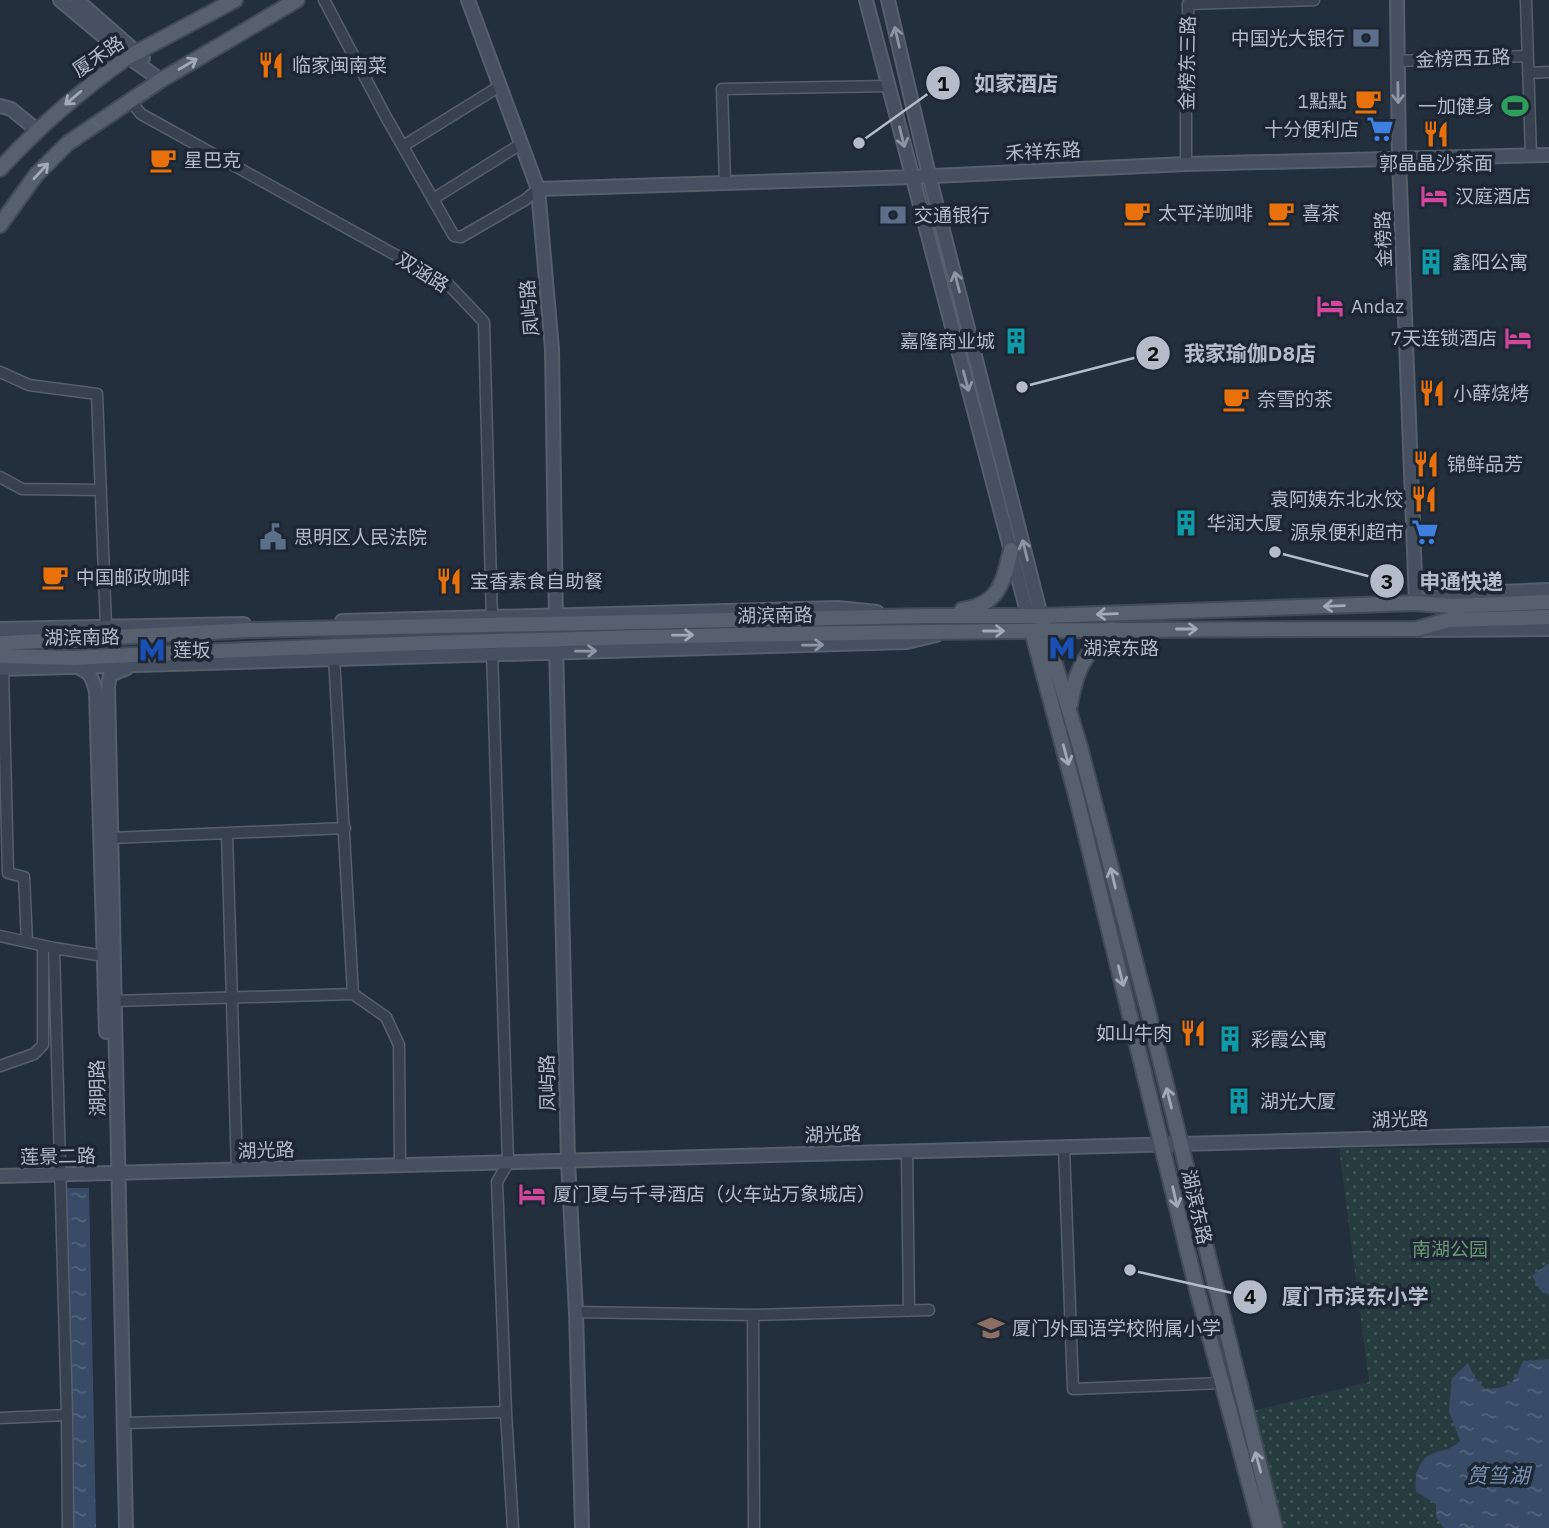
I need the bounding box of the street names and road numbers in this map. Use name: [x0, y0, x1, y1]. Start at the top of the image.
street label: 金榜东三路: [1174, 15, 1200, 111]
street label: 厦禾路: [68, 30, 128, 82]
street label: 金榜西五路: [1415, 44, 1511, 72]
street label: 禾祥东路: [1004, 137, 1082, 165]
street label: 金榜路: [1370, 210, 1396, 268]
street label: 双涵路: [392, 247, 454, 297]
street label: 凤屿路: [515, 279, 543, 337]
street label: 湖滨南路: [737, 602, 813, 628]
street label: 湖滨南路: [44, 624, 120, 650]
street label: 凤屿路: [535, 1054, 559, 1112]
street label: 湖明路: [85, 1059, 109, 1117]
street label: 湖光路: [1371, 1106, 1429, 1132]
street label: 湖光路: [804, 1121, 862, 1147]
street label: 湖光路: [237, 1137, 295, 1163]
street label: 莲景二路: [20, 1143, 96, 1169]
street label: 湖滨东路: [1177, 1167, 1217, 1247]

